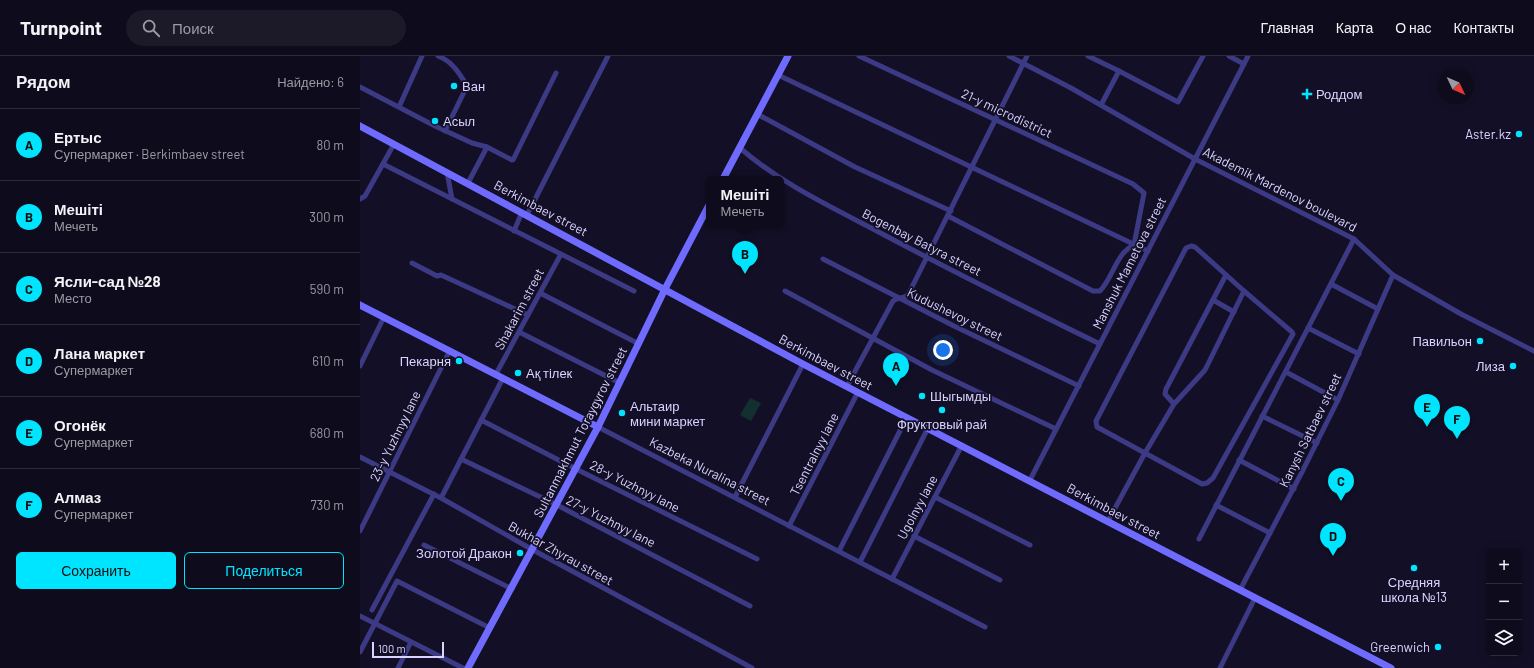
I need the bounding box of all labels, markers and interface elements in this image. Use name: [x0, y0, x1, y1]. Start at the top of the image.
search box: [126, 10, 406, 46]
text: Turnpoint: [20, 16, 102, 39]
icon: search: [140, 17, 162, 39]
text: Поиск: [172, 19, 214, 37]
text: Главная: [1261, 19, 1314, 36]
text: Карта: [1336, 19, 1373, 36]
text: О нас: [1395, 19, 1432, 36]
text: Контакты: [1454, 19, 1514, 36]
north arrow: [1438, 68, 1474, 104]
text: Рядом: [16, 71, 71, 91]
text: Найдено: 6: [277, 74, 344, 90]
place label: Ван: [462, 78, 485, 94]
marker: Ван: [449, 81, 459, 91]
street label: 21-y microdistrict: [959, 85, 1055, 141]
place label: Роддом: [1316, 86, 1362, 102]
marker: Роддом: [1301, 88, 1313, 100]
place label: Асыл: [443, 113, 475, 129]
marker: Асыл: [430, 116, 440, 126]
place label: Aster.kz: [1465, 126, 1511, 142]
text: Ертыс: [54, 128, 101, 146]
marker: Aster.kz: [1514, 129, 1524, 139]
text: A: [25, 137, 33, 153]
text: 80 m: [317, 137, 344, 153]
street label: Akademik Mardenov boulevard: [1200, 143, 1360, 235]
text: Супермаркет · Berkimbaev street: [54, 146, 245, 162]
popup: [706, 176, 784, 228]
street label: Berkimbaev street: [491, 177, 591, 239]
text: Мешіті: [720, 185, 770, 203]
street label: Manshuk Mametova street: [1089, 194, 1169, 332]
text: Мешіті: [54, 200, 103, 218]
text: Мечеть: [720, 203, 765, 219]
street label: Bogenbay Batyra street: [860, 205, 984, 279]
text: B: [25, 209, 33, 225]
text: 300 m: [309, 209, 344, 225]
text: Мечеть: [54, 218, 98, 234]
pin: B: [732, 241, 758, 274]
street label: Shakarim street: [491, 266, 547, 352]
text: Ясли-сад №28: [54, 272, 161, 290]
text: C: [25, 281, 33, 297]
text: 590 m: [310, 281, 344, 297]
street label: Kudushevoy street: [905, 284, 1005, 344]
text: Место: [54, 290, 92, 306]
street label: Berkimbaev street: [776, 331, 876, 393]
place label: Павильон: [1412, 333, 1472, 349]
marker: Павильон: [1475, 336, 1485, 346]
your location: [933, 340, 953, 360]
text: Лана маркет: [54, 344, 145, 362]
street label: Sultanmakhmut Toraygyrov street: [530, 344, 630, 520]
text: D: [25, 353, 33, 369]
text: 610 m: [312, 353, 344, 369]
place label: Пекарня: [400, 353, 451, 369]
pin: A: [883, 353, 909, 386]
marker: Пекарня: [454, 356, 464, 366]
place label: Лиза: [1476, 358, 1506, 374]
marker: Лиза: [1508, 361, 1518, 371]
text: Супермаркет: [54, 362, 133, 378]
place label: Ақ тілек: [526, 365, 573, 381]
marker: Ақ тілек: [513, 368, 523, 378]
street label: Kanysh Satbaev street: [1275, 370, 1345, 490]
street label: 23-y Yuzhnyy lane: [366, 388, 424, 484]
place label: Шыгымды: [930, 388, 991, 404]
marker: Шыгымды: [917, 391, 927, 401]
pin: E: [1414, 394, 1440, 427]
place label: Альтаир мини маркет: [630, 398, 705, 429]
marker: Фруктовый рай: [937, 405, 947, 415]
pin: F: [1444, 406, 1470, 439]
marker: Альтаир мини маркет: [617, 408, 627, 418]
street label: Tsentralnyy lane: [786, 410, 842, 498]
text: Огонёк: [54, 416, 106, 434]
place label: Фруктовый рай: [897, 416, 987, 432]
text: E: [25, 425, 33, 441]
text: 680 m: [310, 425, 344, 441]
text: Супермаркет: [54, 434, 133, 450]
street label: Kazbeka Nuralina street: [647, 434, 773, 508]
street label: 28-y Yuzhnyy lane: [587, 456, 683, 516]
pin: C: [1328, 468, 1354, 501]
street label: Ugolnyy lane: [893, 472, 941, 542]
street label: Berkimbaev street: [1064, 480, 1164, 542]
text: Алмаз: [54, 488, 101, 506]
street label: 27-y Yuzhnyy lane: [564, 492, 658, 550]
text: F: [25, 497, 33, 513]
text: 730 m: [310, 497, 344, 513]
text: Супермаркет: [54, 506, 133, 522]
street label: Bukhar Zhyrau street: [506, 518, 616, 588]
pin: D: [1320, 523, 1346, 556]
place label: Золотой Дракон: [416, 545, 512, 561]
marker: Золотой Дракон: [515, 548, 525, 558]
map controls: [1486, 548, 1522, 656]
button: +: [1486, 548, 1522, 584]
button: Сохранить: [16, 552, 176, 589]
button: Поделиться: [184, 552, 344, 589]
marker: Средняя школа №13: [1409, 563, 1419, 573]
place label: Средняя школа №13: [1381, 574, 1447, 605]
button: −: [1486, 584, 1522, 620]
button: layers: [1486, 620, 1522, 656]
place label: Greenwich: [1370, 639, 1430, 655]
scale bar: [372, 640, 444, 659]
text: 100 m: [378, 642, 406, 655]
marker: Greenwich: [1433, 642, 1443, 652]

